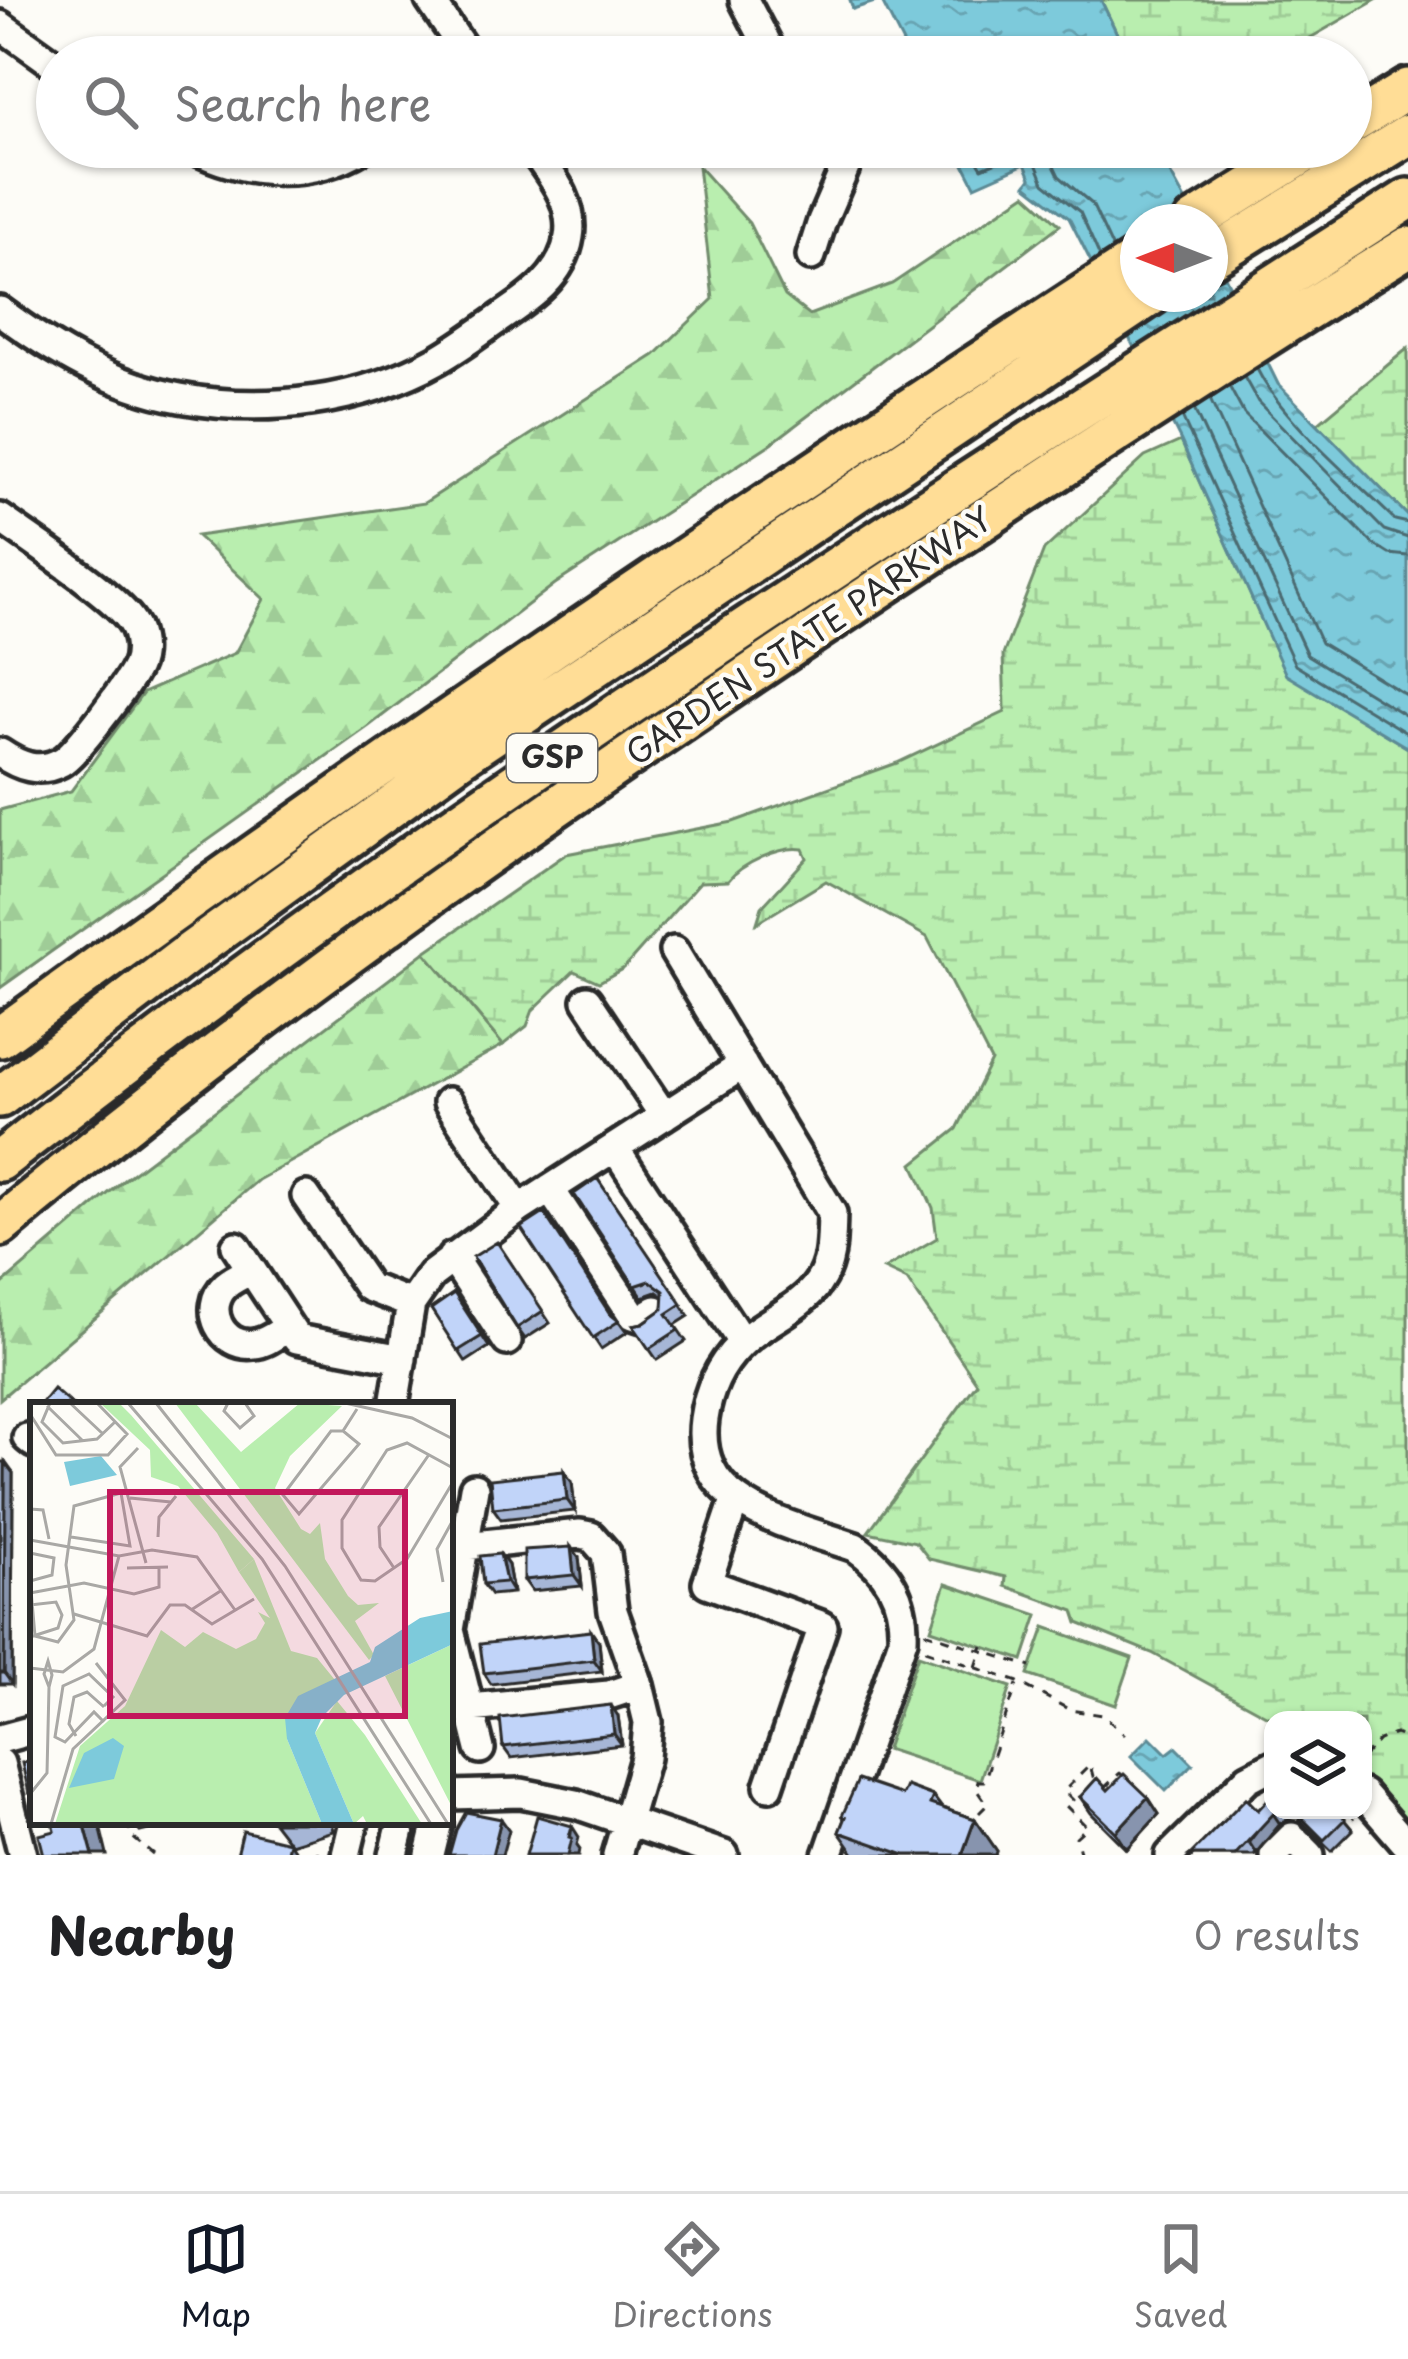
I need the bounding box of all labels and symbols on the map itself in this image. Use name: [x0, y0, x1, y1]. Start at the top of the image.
north arrow: [1120, 204, 1228, 312]
street label: GARDEN STATE PARKWAY: [614, 493, 1001, 776]
road number: GSP: [507, 734, 597, 782]
inset map: [30, 1402, 453, 1825]

